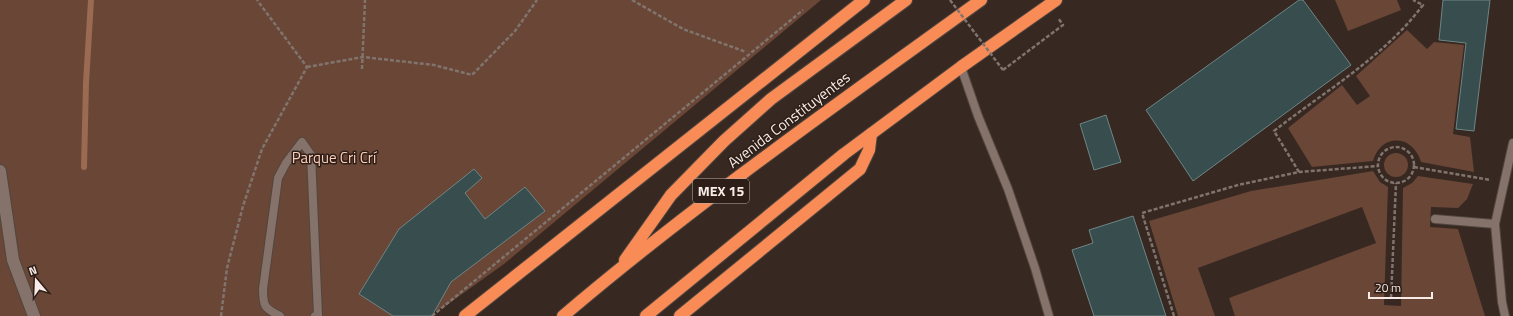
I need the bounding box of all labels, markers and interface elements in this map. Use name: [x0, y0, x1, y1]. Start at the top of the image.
street label: Avenida Constituyentes: [722, 66, 855, 174]
park label: Parque Cri Crí: [292, 146, 378, 169]
road number: MEX 15: [693, 179, 749, 203]
north arrow: [16, 260, 56, 300]
text: N: [27, 262, 39, 279]
scale bar: [1369, 274, 1432, 300]
text: 20 m: [1375, 278, 1401, 297]

